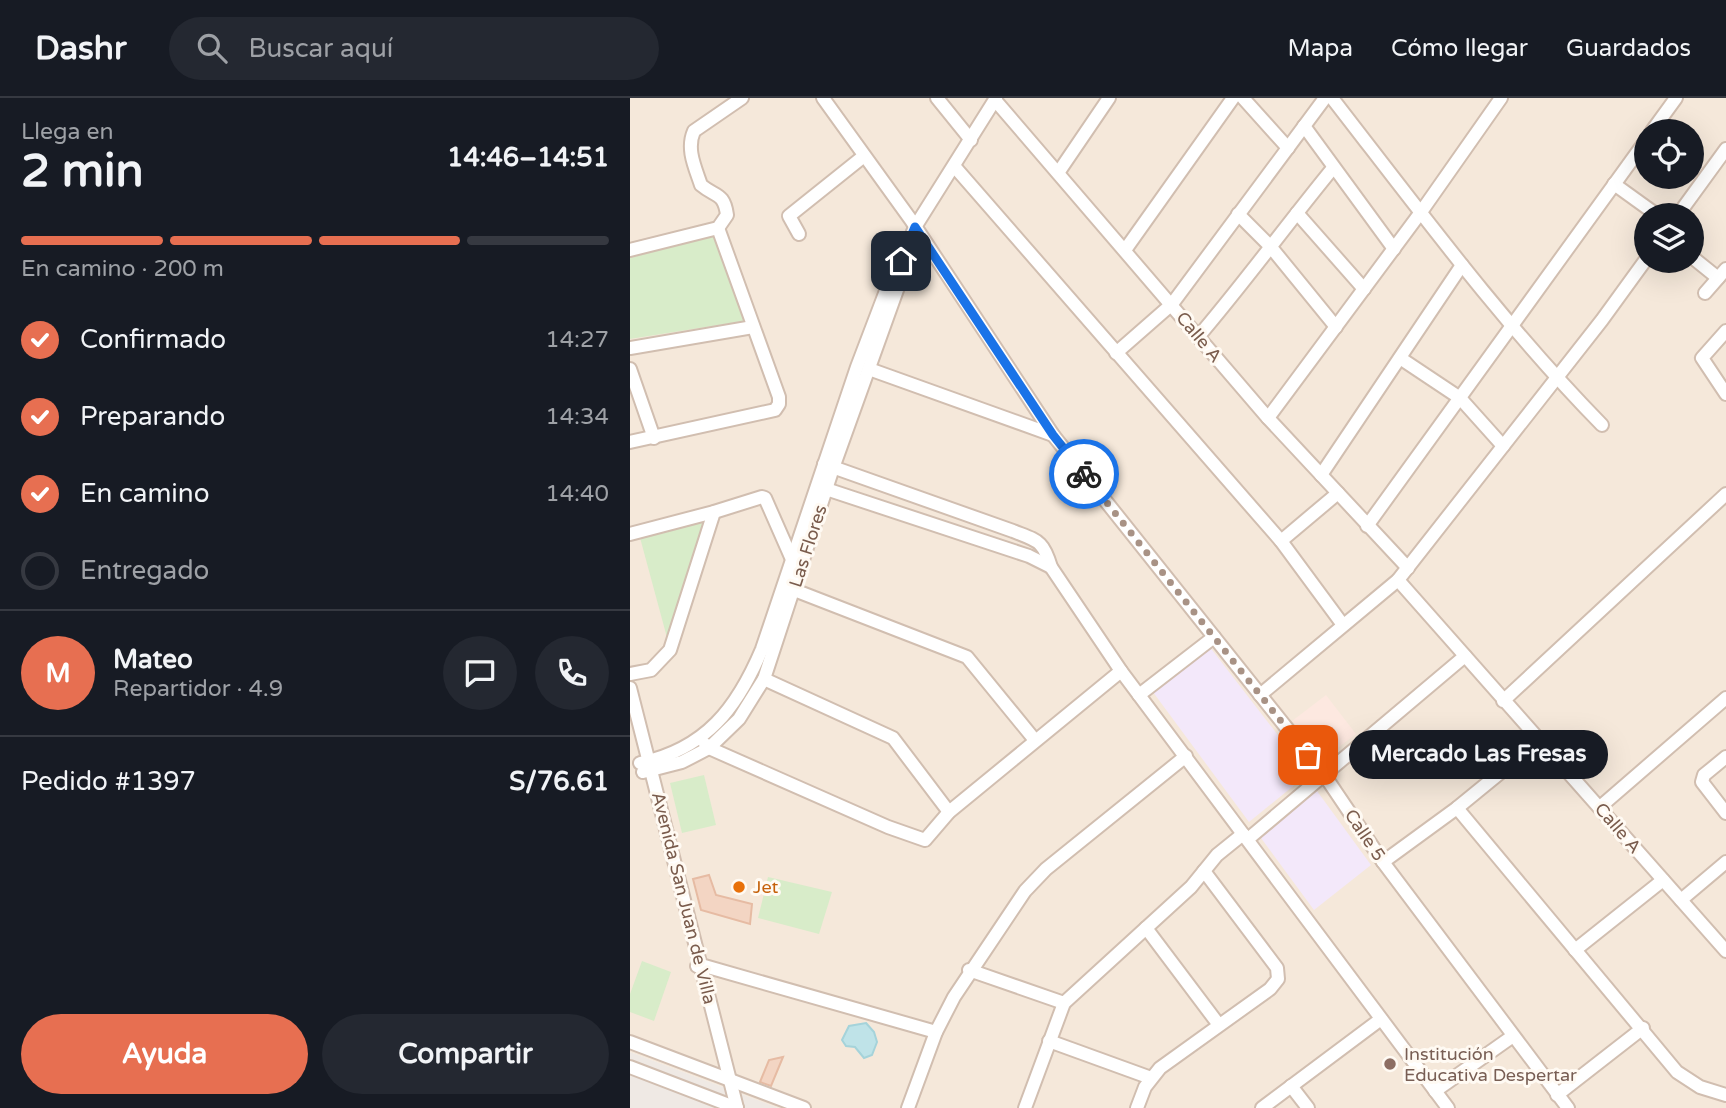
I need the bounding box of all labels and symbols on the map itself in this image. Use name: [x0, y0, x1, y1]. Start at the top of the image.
pin: [871, 231, 931, 291]
street label: Calle A: [1171, 307, 1227, 367]
courier: [1049, 439, 1119, 509]
street label: Las Flores: [784, 502, 832, 590]
pin: [1278, 725, 1338, 785]
callout: Mercado Las Fresas: [1350, 730, 1609, 780]
street label: Avenida San Juan de Villa: [647, 790, 721, 1006]
street label: Calle A: [1590, 798, 1646, 858]
street label: Calle 5: [1340, 805, 1390, 865]
place label: Jet: [753, 876, 779, 898]
marker: Jet: [731, 879, 747, 895]
place label: Institución Educativa Despertar: [1404, 1043, 1577, 1086]
marker: Institución Educativa Despertar: [1382, 1056, 1398, 1072]

